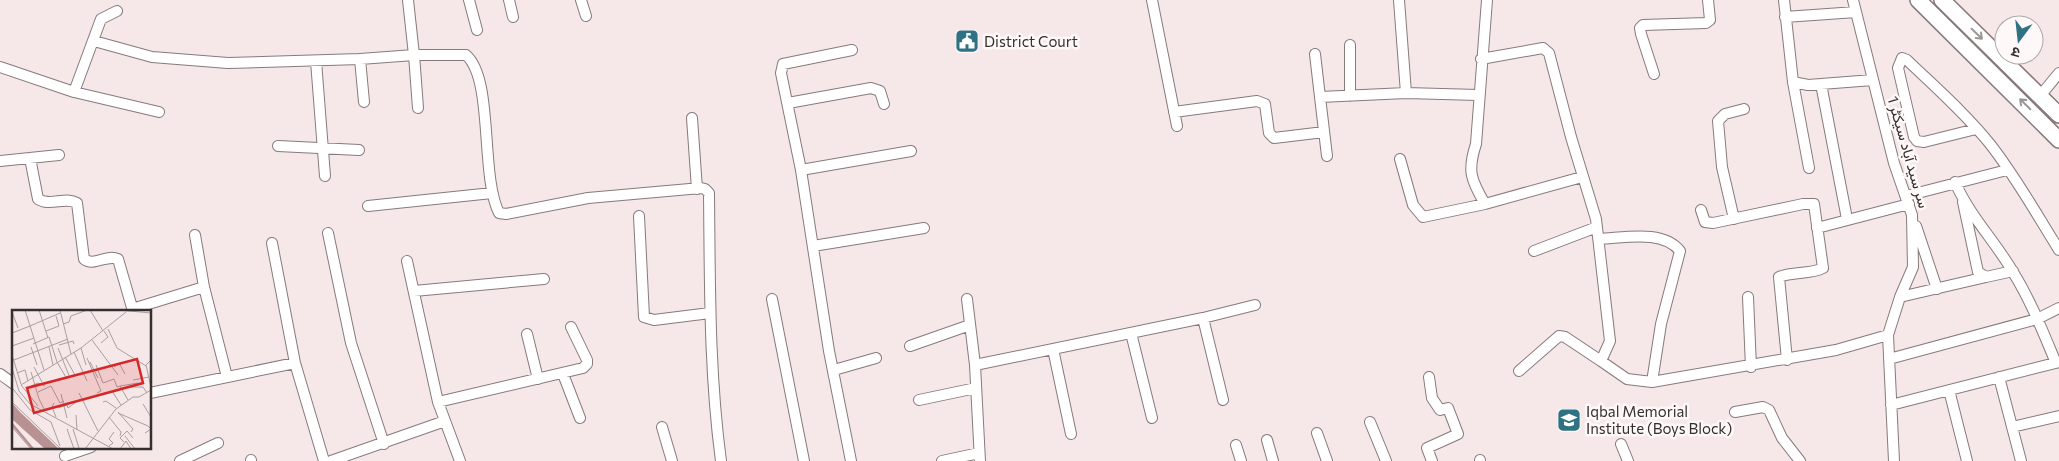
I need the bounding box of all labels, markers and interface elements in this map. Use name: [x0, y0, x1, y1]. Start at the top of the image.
north arrow: [1994, 15, 2044, 65]
public building icon: District Court: [954, 28, 980, 54]
one-way arrow: [1971, 28, 1984, 40]
place label: District Court: [984, 32, 1078, 50]
text: उ: [2009, 44, 2022, 62]
street label: سر سید آباد سیکٹر 1: [1883, 94, 1934, 210]
one-way arrow: [2020, 99, 2032, 111]
inset map: [12, 310, 151, 448]
place label: Iqbal Memorial Institute (Boys Block): [1586, 402, 1732, 437]
school or university icon: Iqbal Memorial Institute (Boys Block): [1556, 407, 1582, 433]

